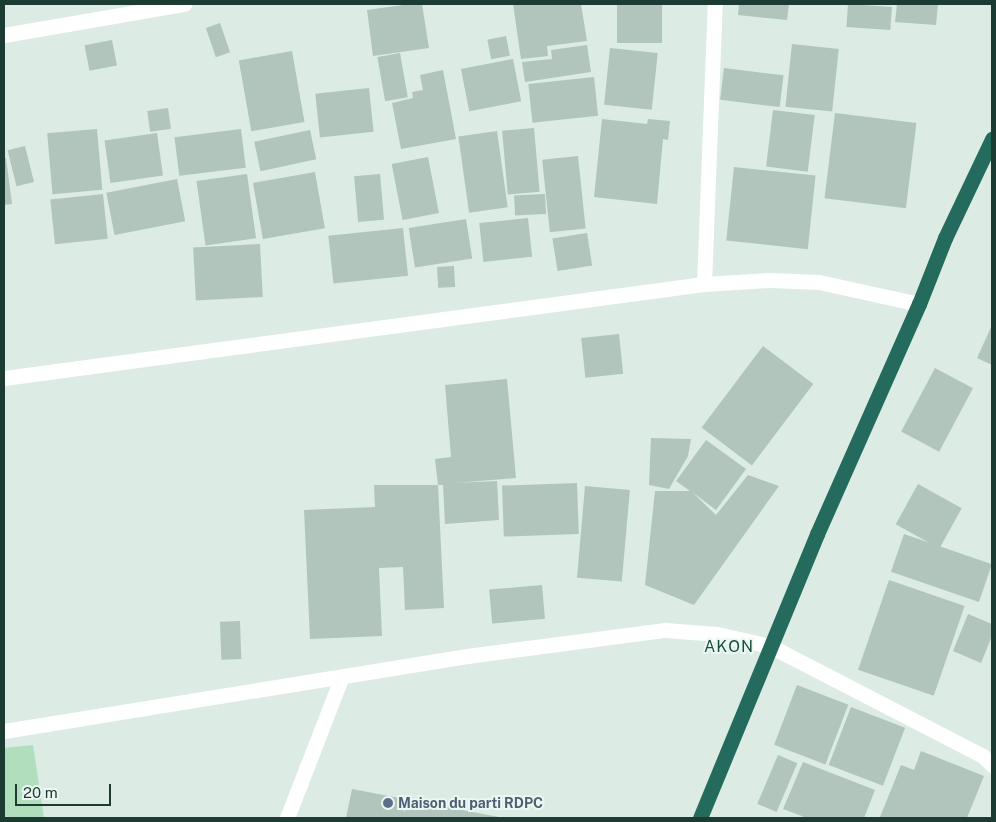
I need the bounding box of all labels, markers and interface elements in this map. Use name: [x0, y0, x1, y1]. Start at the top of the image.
district label: AKON: [703, 637, 755, 657]
scale bar: [18, 774, 114, 806]
text: 20 m: [23, 784, 58, 801]
place label: Maison du parti RDPC: [398, 795, 543, 811]
marker: Maison du parti RDPC: [382, 797, 394, 809]

